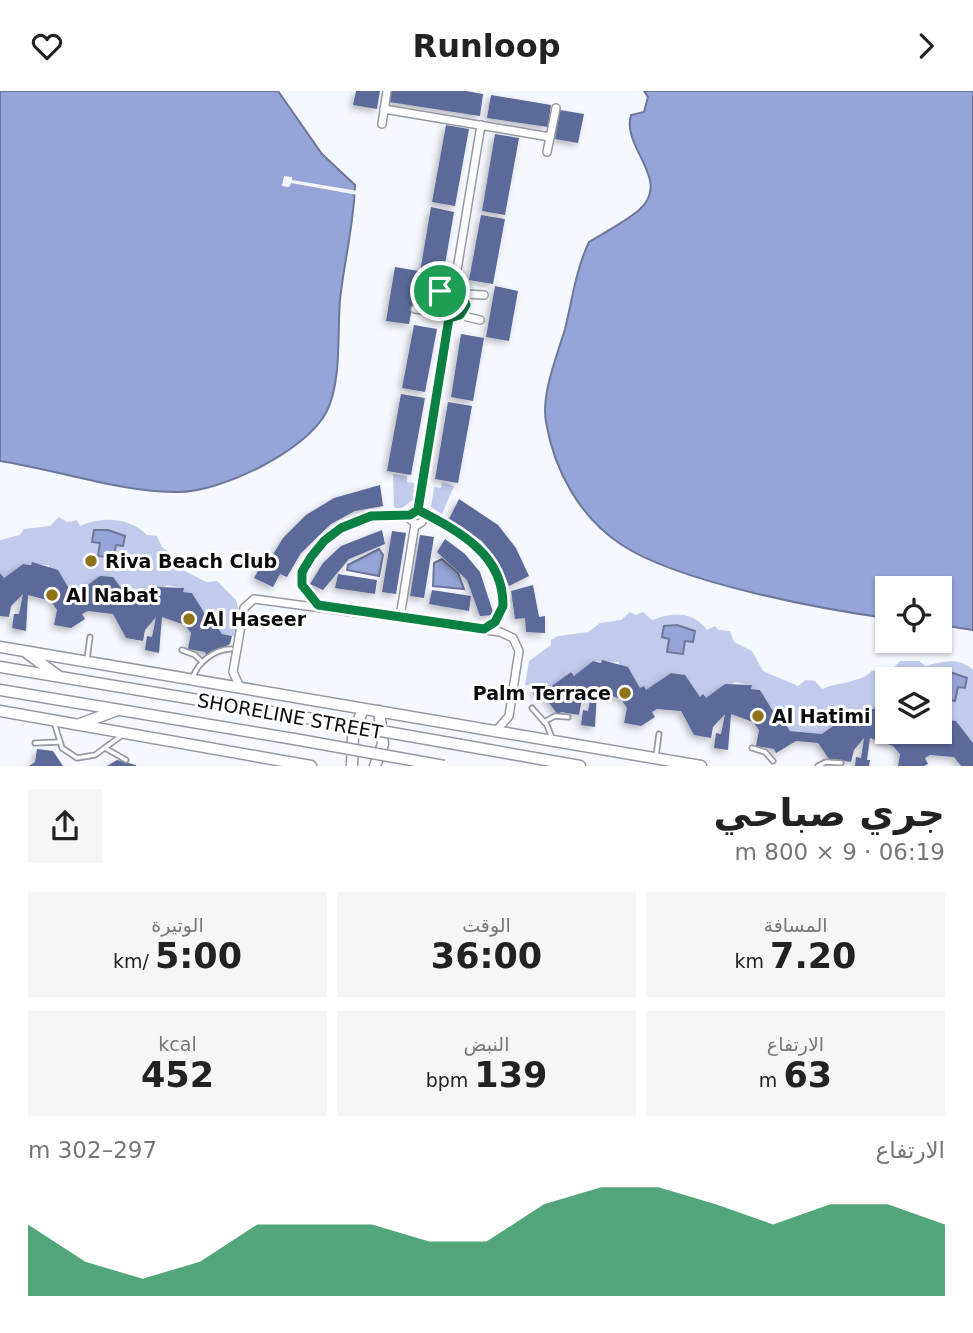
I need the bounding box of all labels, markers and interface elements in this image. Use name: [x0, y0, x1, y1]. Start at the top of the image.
icon: heart: [28, 27, 66, 65]
text: Runloop: [412, 27, 561, 65]
icon: forward: [907, 27, 945, 65]
pin: [410, 261, 470, 321]
icon: arrive: [421, 272, 459, 310]
place label: Riva Beach Club: [105, 550, 277, 572]
marker: Riva Beach Club: [83, 553, 99, 569]
map controls: [875, 576, 952, 744]
button: locate: [875, 576, 952, 653]
place label: Al Nabat: [66, 584, 158, 606]
marker: Al Nabat: [44, 587, 60, 603]
place label: Al Haseer: [203, 608, 307, 630]
marker: Al Haseer: [181, 611, 197, 627]
button: layers: [875, 667, 952, 744]
place label: Palm Terrace: [473, 682, 611, 704]
marker: Palm Terrace: [617, 685, 633, 701]
street label: SHORELINE STREET: [196, 689, 385, 743]
place label: Al Hatimi: [772, 705, 870, 727]
marker: Al Hatimi: [750, 708, 766, 724]
button: share: [28, 789, 102, 863]
text: جري صباحي: [714, 791, 945, 835]
text: 06:19 · 9 × 800 m: [735, 839, 945, 865]
text: الوتيرة: [151, 914, 204, 936]
text: الوقت: [462, 914, 511, 936]
text: المسافة: [763, 914, 828, 936]
text: 5:00: [155, 936, 242, 976]
text: 36:00: [431, 936, 542, 976]
text: 7.20: [770, 936, 856, 976]
text: /km: [113, 950, 155, 972]
text: km: [735, 950, 770, 972]
text: kcal: [158, 1033, 197, 1055]
text: النبض: [464, 1033, 509, 1055]
text: الارتفاع: [767, 1033, 824, 1055]
text: 452: [141, 1055, 214, 1095]
text: 139: [474, 1055, 547, 1095]
text: 63: [783, 1055, 832, 1095]
text: bpm: [426, 1069, 474, 1091]
text: m: [759, 1069, 783, 1091]
text: 297–302 m: [28, 1137, 157, 1163]
text: الارتفاع: [876, 1137, 945, 1163]

